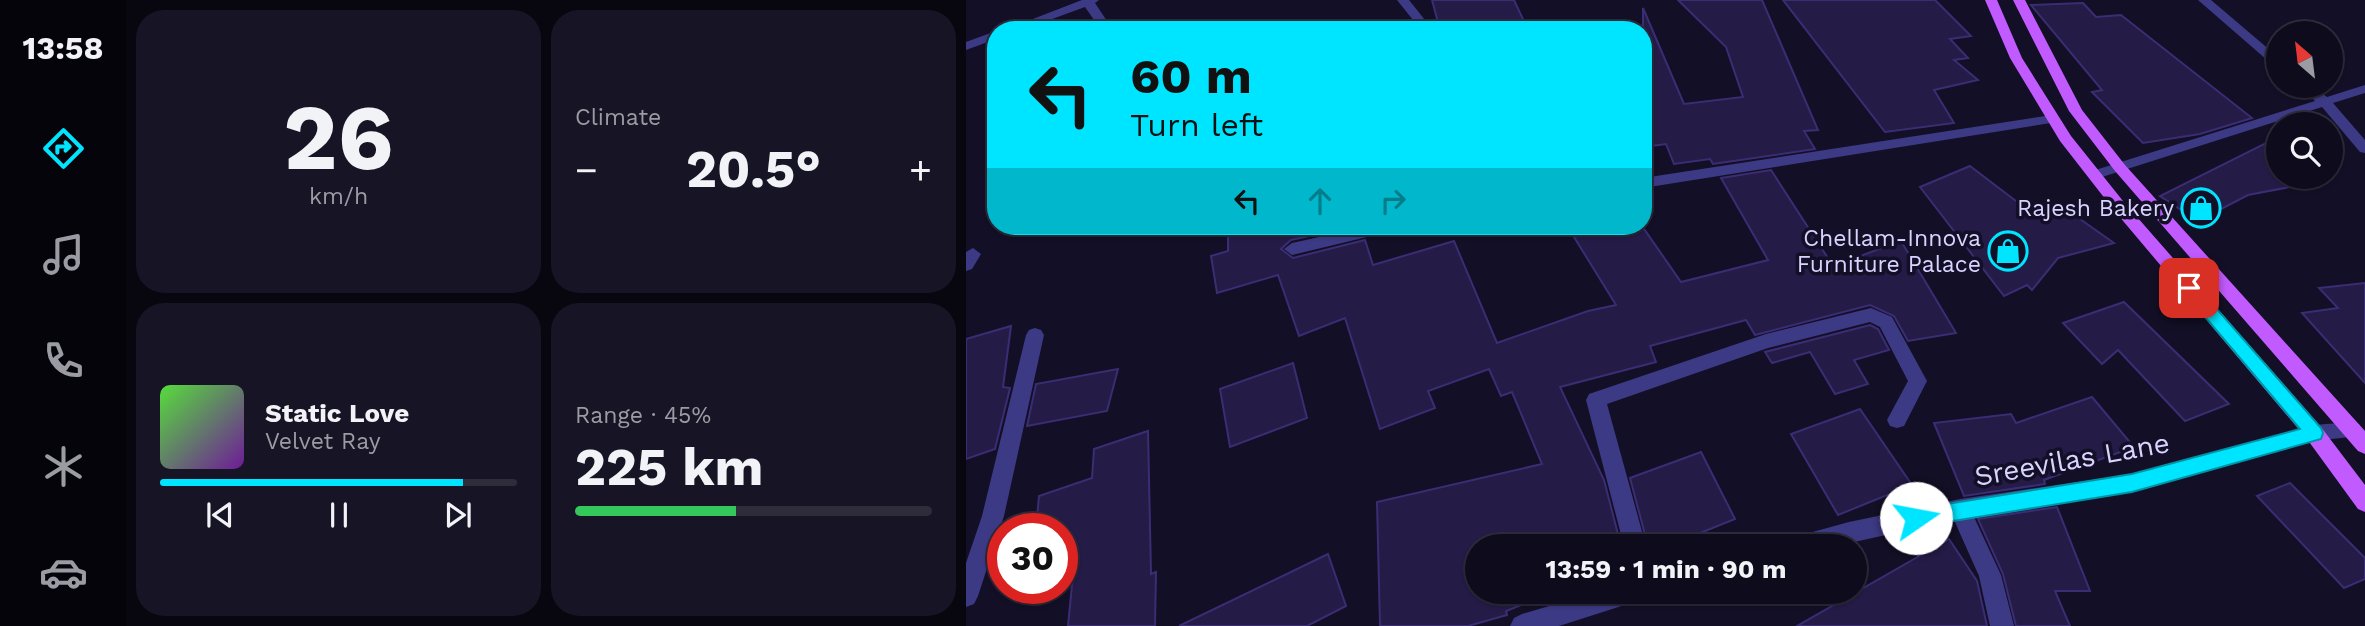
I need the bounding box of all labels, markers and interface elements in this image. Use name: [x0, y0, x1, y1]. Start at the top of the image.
north arrow: [2266, 21, 2343, 98]
map controls: [2266, 21, 2343, 189]
text: 13:58: [22, 29, 104, 67]
text: 60 m: [1130, 47, 1252, 105]
icon: left: [1015, 49, 1106, 140]
text: 26: [283, 84, 394, 191]
text: Climate: [575, 104, 661, 131]
text: Turn left: [1130, 106, 1263, 144]
button: search: [2266, 112, 2343, 189]
icon: directions: [39, 124, 88, 173]
text: 20.5°: [686, 139, 821, 200]
text: −: [575, 148, 598, 192]
text: +: [909, 148, 932, 192]
icon: left: [1228, 182, 1266, 220]
icon: ahead: [1301, 182, 1339, 220]
icon: right: [1374, 182, 1412, 220]
text: km/h: [309, 183, 368, 210]
shop icon: Rajesh Bakery: [2180, 187, 2222, 229]
place label: Rajesh Bakery: [2017, 195, 2174, 222]
place label: Chellam-Innova Furniture Palace: [1797, 225, 1981, 278]
icon: music: [39, 230, 88, 279]
shop icon: Chellam-Innova Furniture Palace: [1987, 230, 2029, 272]
pin: [2159, 258, 2219, 318]
icon: arrive: [2170, 269, 2208, 307]
icon: phone: [39, 336, 88, 385]
text: Static Love: [265, 398, 409, 428]
text: Range · 45%: [575, 402, 711, 429]
street label: Sreevilas Lane: [1972, 426, 2172, 493]
text: Velvet Ray: [265, 428, 381, 455]
text: 225 km: [575, 437, 763, 498]
icon: climate: [39, 442, 88, 491]
position arrow: [1879, 481, 1953, 555]
icon: previous: [201, 496, 239, 534]
icon: pause: [320, 496, 358, 534]
icon: next: [439, 496, 477, 534]
speed limit sign: 30: [987, 513, 1078, 604]
icon: car: [39, 548, 88, 597]
text: 13:59 · 1 min · 90 m: [1546, 554, 1786, 584]

